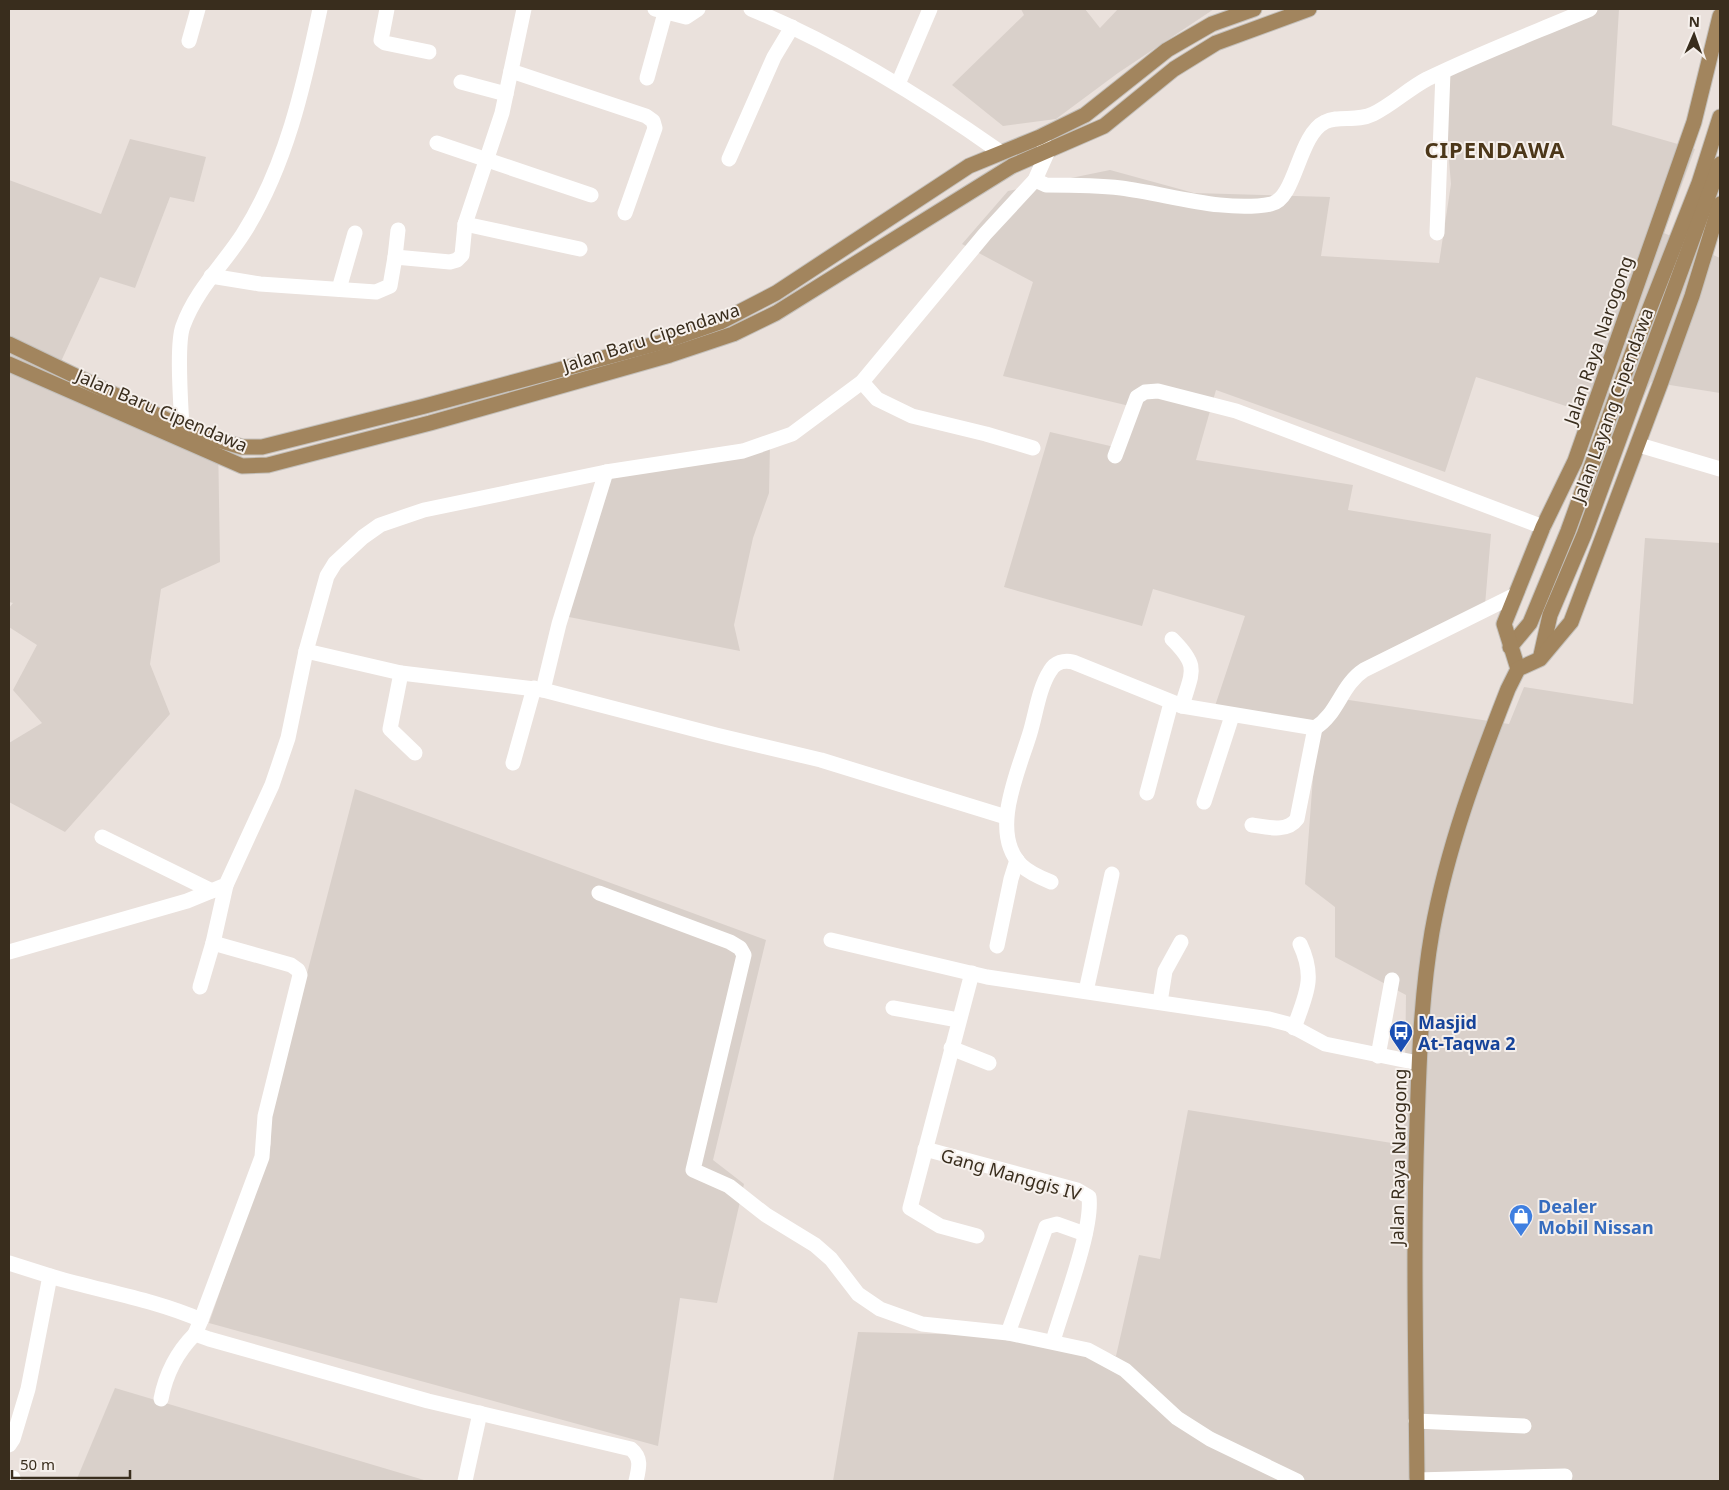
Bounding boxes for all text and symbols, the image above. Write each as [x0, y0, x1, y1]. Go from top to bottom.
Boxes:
north arrow [1669, 10, 1719, 60]
text: N [1688, 12, 1700, 31]
district label: CIPENDAWA [1424, 134, 1566, 164]
street label: Jalan Raya Narogong [1557, 253, 1638, 429]
street label: Jalan Baru Cipendawa [558, 297, 742, 378]
street label: Jalan Layang Cipendawa [1565, 305, 1658, 507]
street label: Jalan Baru Cipendawa [71, 362, 252, 457]
place label: Masjid At-Taqwa 2 [1418, 1010, 1516, 1055]
bus stop icon: Masjid At-Taqwa 2 [1388, 1019, 1414, 1053]
street label: Jalan Raya Narogong [1384, 1068, 1412, 1248]
street label: Gang Manggis IV [938, 1143, 1084, 1206]
place label: Dealer Mobil Nissan [1538, 1194, 1654, 1239]
shop icon: Dealer Mobil Nissan [1508, 1203, 1534, 1237]
scale bar [12, 1448, 130, 1480]
text: 50 m [20, 1454, 55, 1474]

